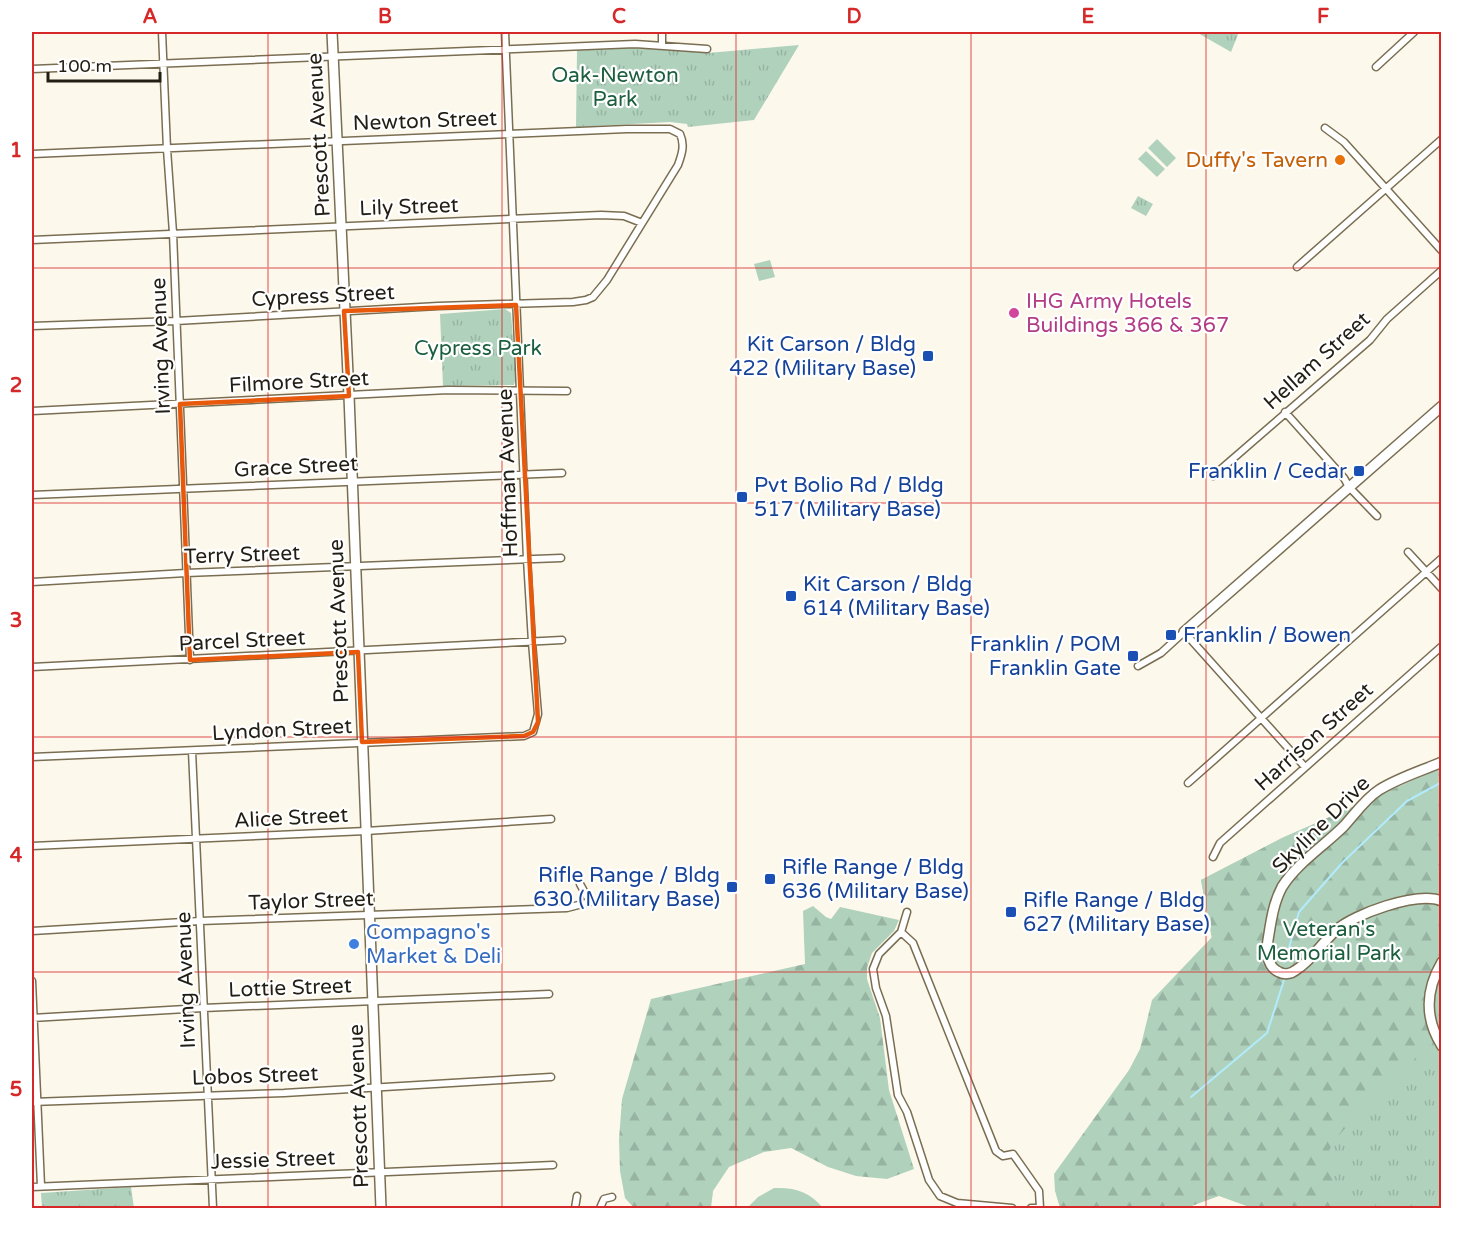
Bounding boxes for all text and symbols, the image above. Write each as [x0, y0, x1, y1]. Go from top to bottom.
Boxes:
text: A [143, 5, 158, 29]
text: B [378, 5, 392, 29]
text: C [612, 5, 626, 29]
text: D [846, 5, 862, 29]
text: E [1082, 5, 1095, 29]
text: F [1317, 5, 1329, 29]
scale bar [48, 45, 160, 83]
street label: Prescott Avenue [302, 52, 336, 218]
text: 100 m [57, 55, 112, 77]
park label: Oak-Newton Park [551, 63, 679, 112]
street label: Newton Street [352, 106, 498, 136]
text: 1 [10, 139, 22, 163]
place label: Duffy's Tavern [1185, 148, 1328, 173]
marker: Duffy's Tavern [1333, 153, 1347, 167]
street label: Lily Street [359, 193, 459, 221]
street label: Irving Avenue [146, 277, 176, 415]
street label: Cypress Street [251, 280, 395, 312]
place label: IHG Army Hotels Buildings 366 & 367 [1026, 289, 1229, 338]
marker: IHG Army Hotels Buildings 366 & 367 [1007, 306, 1021, 320]
street label: Hellam Street [1259, 307, 1375, 415]
place label: Kit Carson / Bldg 422 (Military Base) [729, 332, 916, 381]
park label: Cypress Park [414, 336, 542, 361]
marker: Kit Carson / Bldg 422 (Military Base) [921, 349, 935, 363]
street label: Filmore Street [228, 366, 370, 398]
text: 2 [10, 374, 22, 398]
street label: Hoffman Avenue [493, 388, 523, 558]
street label: Grace Street [233, 451, 359, 483]
place label: Franklin / Cedar [1188, 459, 1347, 484]
marker: Franklin / Cedar [1352, 464, 1366, 478]
place label: Pvt Bolio Rd / Bldg 517 (Military Base) [754, 473, 944, 522]
marker: Pvt Bolio Rd / Bldg 517 (Military Base) [735, 490, 749, 504]
street label: Prescott Avenue [324, 538, 354, 703]
street label: Terry Street [184, 540, 300, 570]
place label: Kit Carson / Bldg 614 (Military Base) [803, 572, 990, 621]
marker: Kit Carson / Bldg 614 (Military Base) [784, 589, 798, 603]
text: 3 [10, 609, 22, 633]
place label: Franklin / Bowen [1183, 623, 1351, 648]
street label: Parcel Street [178, 625, 306, 657]
marker: Franklin / Bowen [1164, 628, 1178, 642]
place label: Franklin / POM Franklin Gate [970, 632, 1121, 681]
marker: Franklin / POM Franklin Gate [1126, 649, 1140, 663]
street label: Harrison Street [1250, 677, 1378, 797]
street label: Lyndon Street [211, 714, 353, 746]
street label: Skyline Drive [1267, 771, 1375, 879]
street label: Alice Street [233, 803, 349, 833]
text: 4 [10, 844, 23, 868]
place label: Rifle Range / Bldg 636 (Military Base) [782, 855, 969, 904]
place label: Rifle Range / Bldg 630 (Military Base) [533, 863, 720, 912]
marker: Rifle Range / Bldg 636 (Military Base) [763, 872, 777, 886]
marker: Rifle Range / Bldg 630 (Military Base) [725, 880, 739, 894]
street label: Taylor Street [248, 886, 374, 916]
place label: Rifle Range / Bldg 627 (Military Base) [1023, 888, 1210, 937]
marker: Rifle Range / Bldg 627 (Military Base) [1004, 905, 1018, 919]
street label: Irving Avenue [171, 911, 201, 1049]
park label: Veteran's Memorial Park [1257, 917, 1401, 966]
place label: Compagno's Market & Deli [366, 920, 501, 969]
marker: Compagno's Market & Deli [347, 937, 361, 951]
street label: Lottie Street [228, 973, 352, 1003]
street label: Prescott Avenue [344, 1023, 374, 1188]
street label: Lobos Street [191, 1061, 319, 1091]
text: 5 [10, 1078, 22, 1102]
street label: Jessie Street [210, 1145, 336, 1175]

